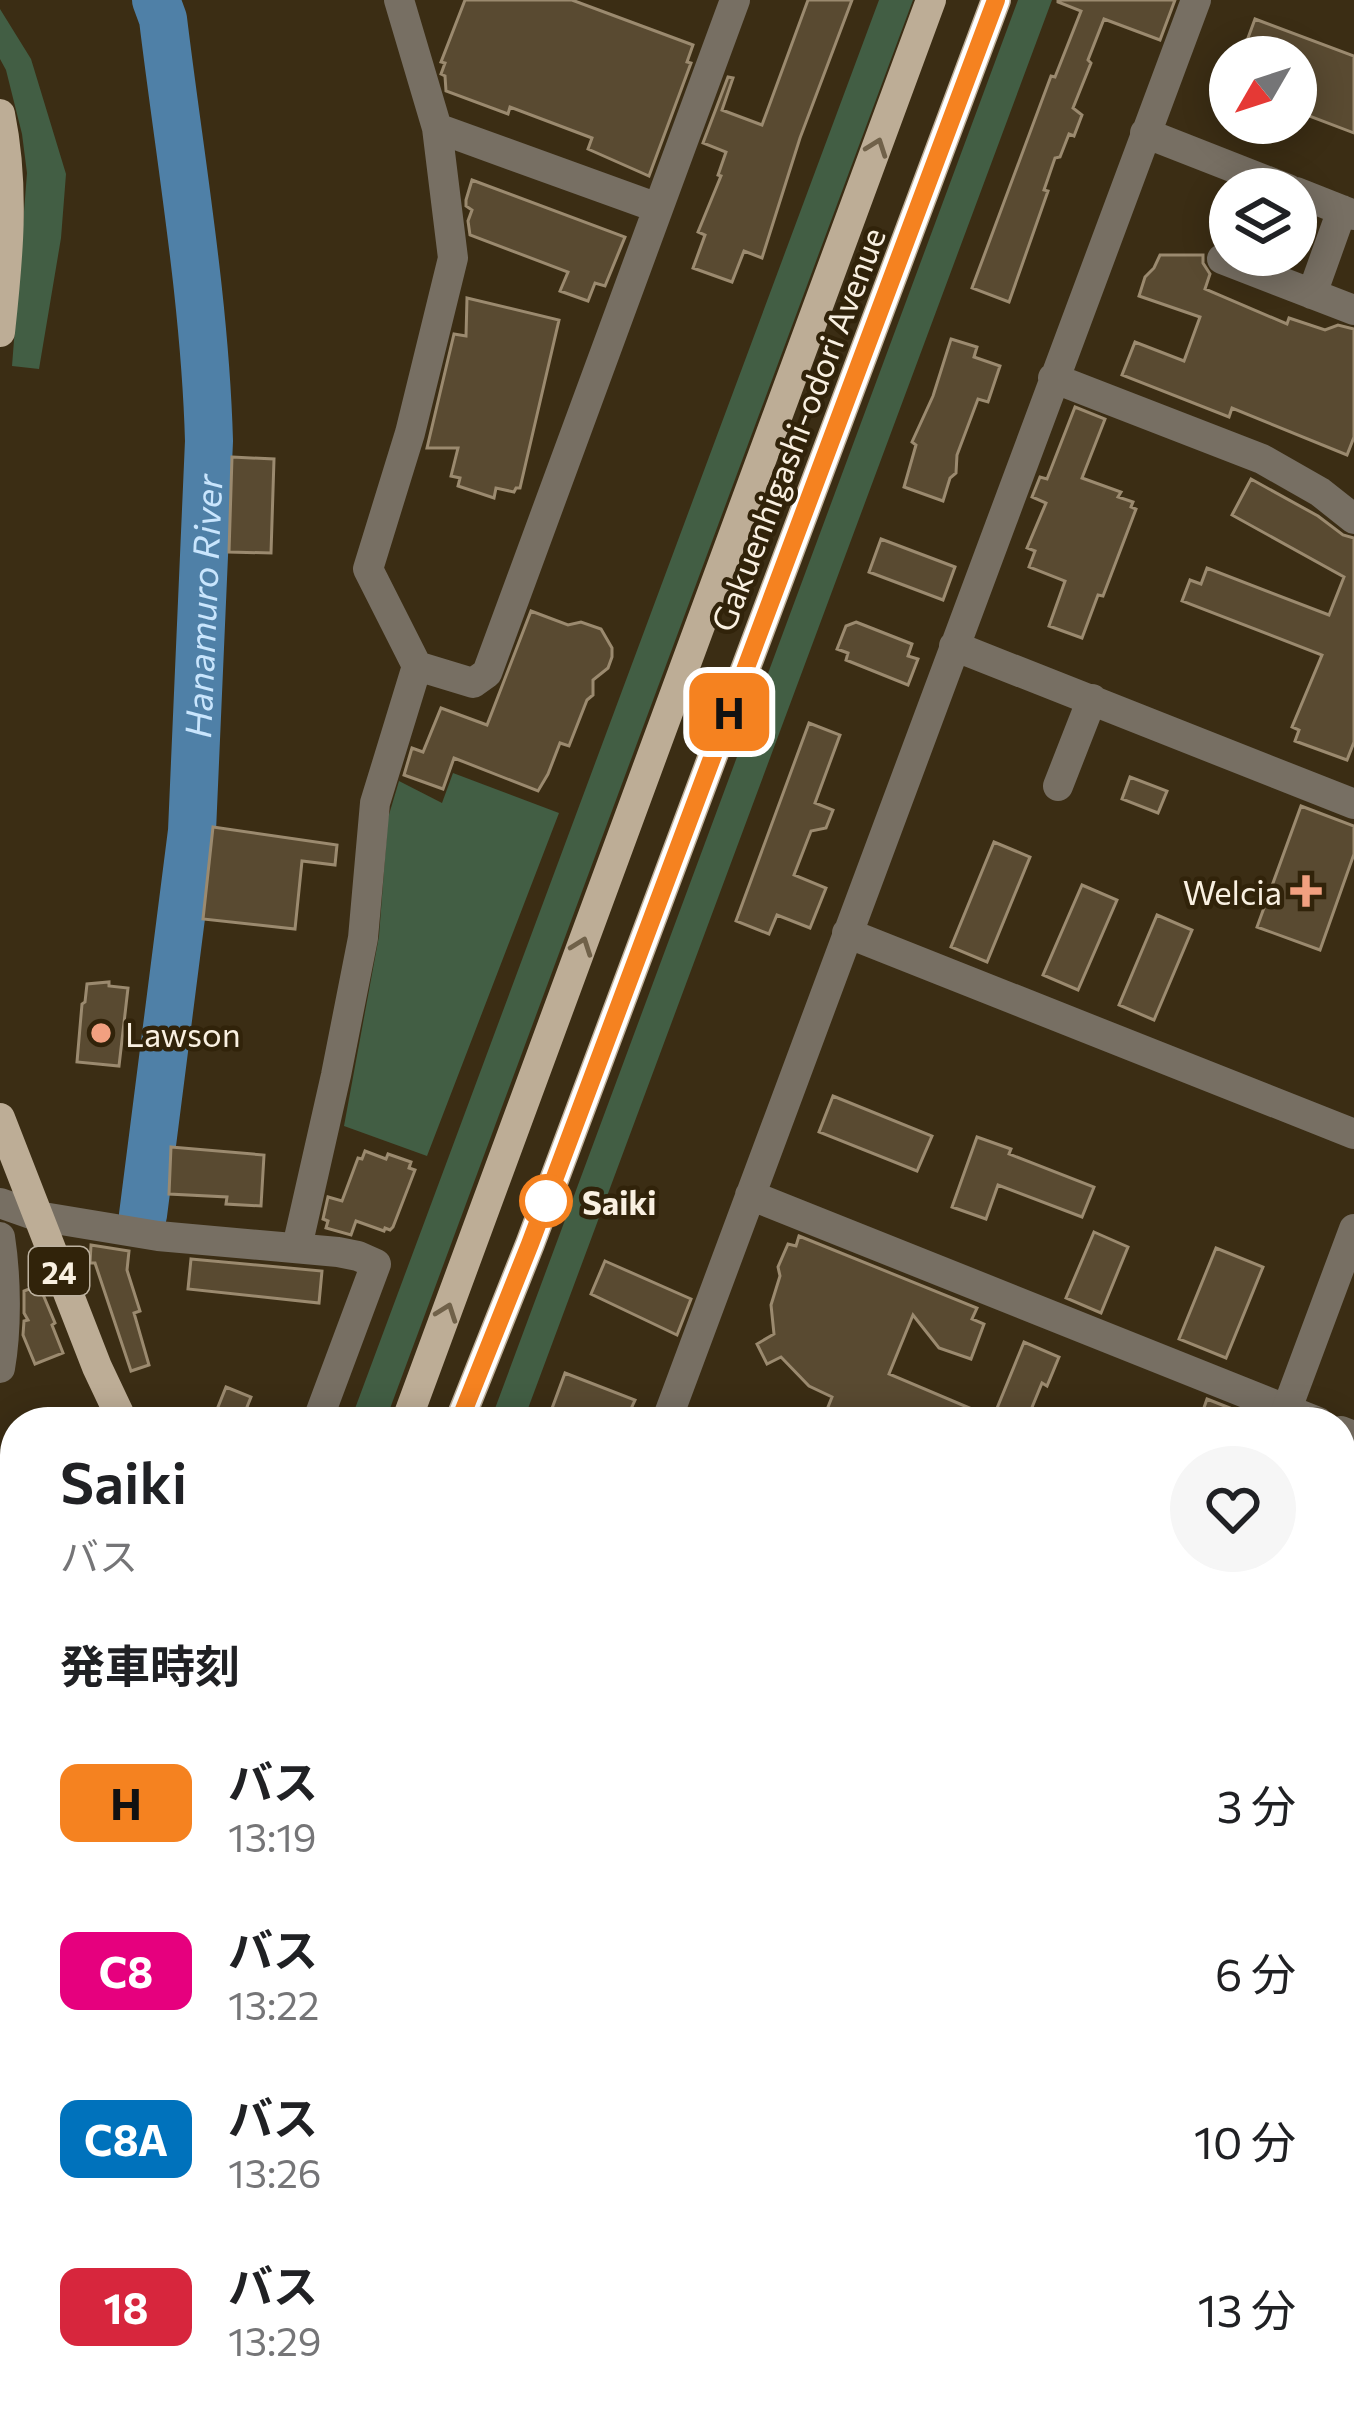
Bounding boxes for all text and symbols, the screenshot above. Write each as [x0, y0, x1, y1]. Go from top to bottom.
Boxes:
north arrow [1209, 36, 1317, 144]
map controls [1209, 36, 1317, 276]
one-way arrow [863, 138, 888, 159]
button: layers [1209, 168, 1317, 276]
street label: Gakuenhigashi-odori Avenue [701, 221, 893, 637]
water label: Hanamuro River [174, 472, 230, 739]
line badge: H [690, 673, 768, 751]
text: H [713, 686, 745, 738]
place label: Welcia [1183, 871, 1282, 912]
marker: Welcia [1293, 878, 1319, 904]
one-way arrow [568, 937, 592, 958]
place label: Lawson [125, 1013, 241, 1054]
marker: Lawson [88, 1020, 114, 1046]
marker: Saiki [521, 1176, 571, 1226]
place label: Saiki [582, 1181, 657, 1222]
road number: 24 [29, 1247, 89, 1295]
one-way arrow [432, 1303, 457, 1324]
text: Saiki [60, 1446, 187, 1516]
button: heart [1170, 1446, 1296, 1572]
text: バス [60, 1531, 138, 1579]
text: 発車時刻 [60, 1637, 240, 1692]
text: バス [228, 1753, 318, 1808]
text: H [110, 1777, 142, 1829]
text: 3 分 [1217, 1777, 1296, 1832]
text: 13:19 [228, 1812, 316, 1860]
text: バス [228, 1921, 318, 1976]
text: C8 [99, 1945, 153, 1997]
text: 6 分 [1215, 1945, 1296, 2000]
text: 13:22 [228, 1980, 319, 2028]
text: バス [228, 2089, 318, 2144]
text: C8A [84, 2113, 168, 2165]
text: 10 分 [1194, 2113, 1296, 2168]
text: 13:26 [228, 2148, 321, 2196]
text: バス [228, 2257, 318, 2312]
text: 18 [104, 2281, 148, 2333]
text: 13 分 [1197, 2281, 1296, 2336]
text: 13:29 [228, 2316, 321, 2364]

